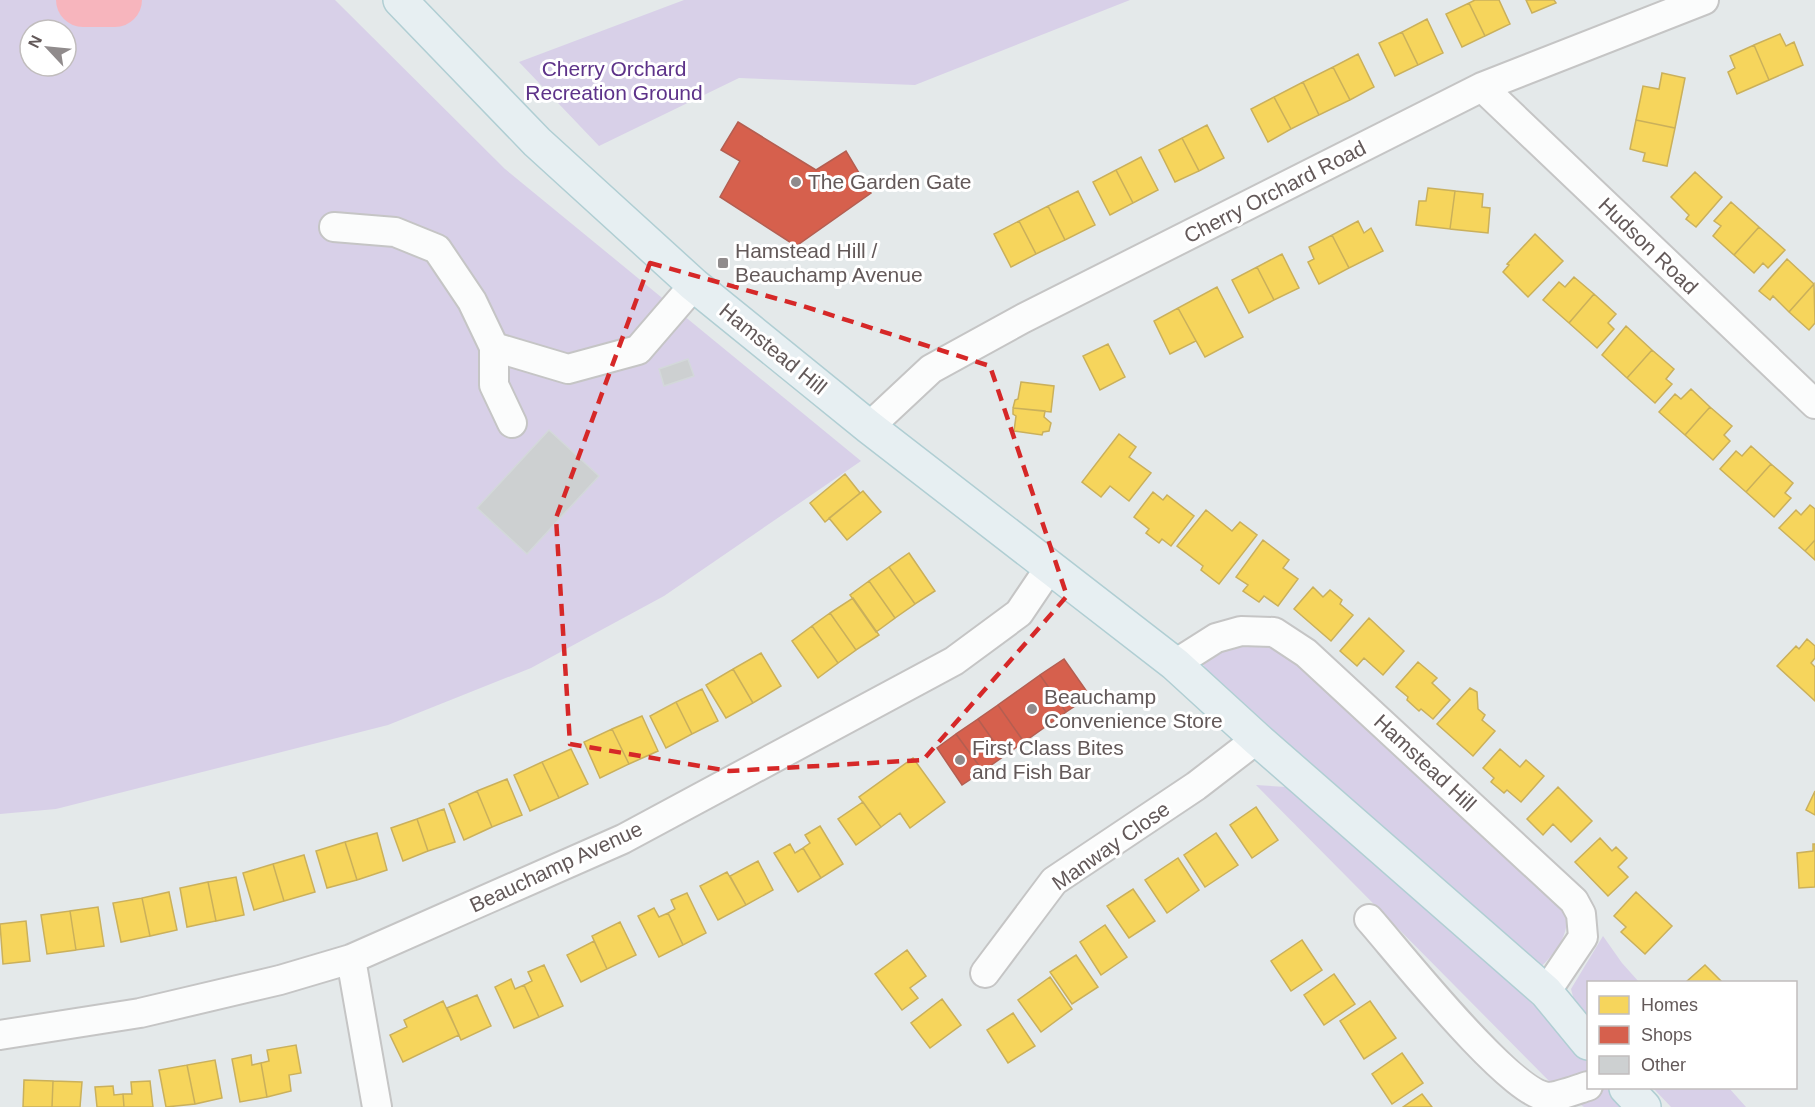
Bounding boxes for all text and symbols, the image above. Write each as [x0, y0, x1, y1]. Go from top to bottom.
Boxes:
north arrow [18, 18, 78, 78]
text: N [25, 33, 45, 51]
park label: Cherry Orchard Recreation Ground [525, 57, 703, 104]
street label: Cherry Orchard Road [1180, 136, 1369, 247]
place label: The Garden Gate [808, 170, 971, 193]
marker: The Garden Gate [789, 175, 803, 189]
street label: Hudson Road [1594, 193, 1703, 299]
place label: Hamstead Hill / Beauchamp Avenue [735, 239, 923, 286]
marker: Hamstead Hill / Beauchamp Avenue [716, 256, 730, 270]
street label: Hamstead Hill [715, 299, 831, 399]
place label: Beauchamp Convenience Store [1044, 685, 1223, 732]
marker: Beauchamp Convenience Store [1025, 702, 1039, 716]
street label: Hamstead Hill [1370, 710, 1481, 816]
place label: First Class Bites and Fish Bar [972, 736, 1124, 783]
marker: First Class Bites and Fish Bar [953, 753, 967, 767]
street label: Manway Close [1048, 797, 1174, 895]
street label: Beauchamp Avenue [466, 816, 646, 917]
legend [1587, 981, 1797, 1089]
text: Homes [1641, 995, 1698, 1015]
text: Shops [1641, 1025, 1692, 1045]
text: Other [1641, 1055, 1686, 1075]

